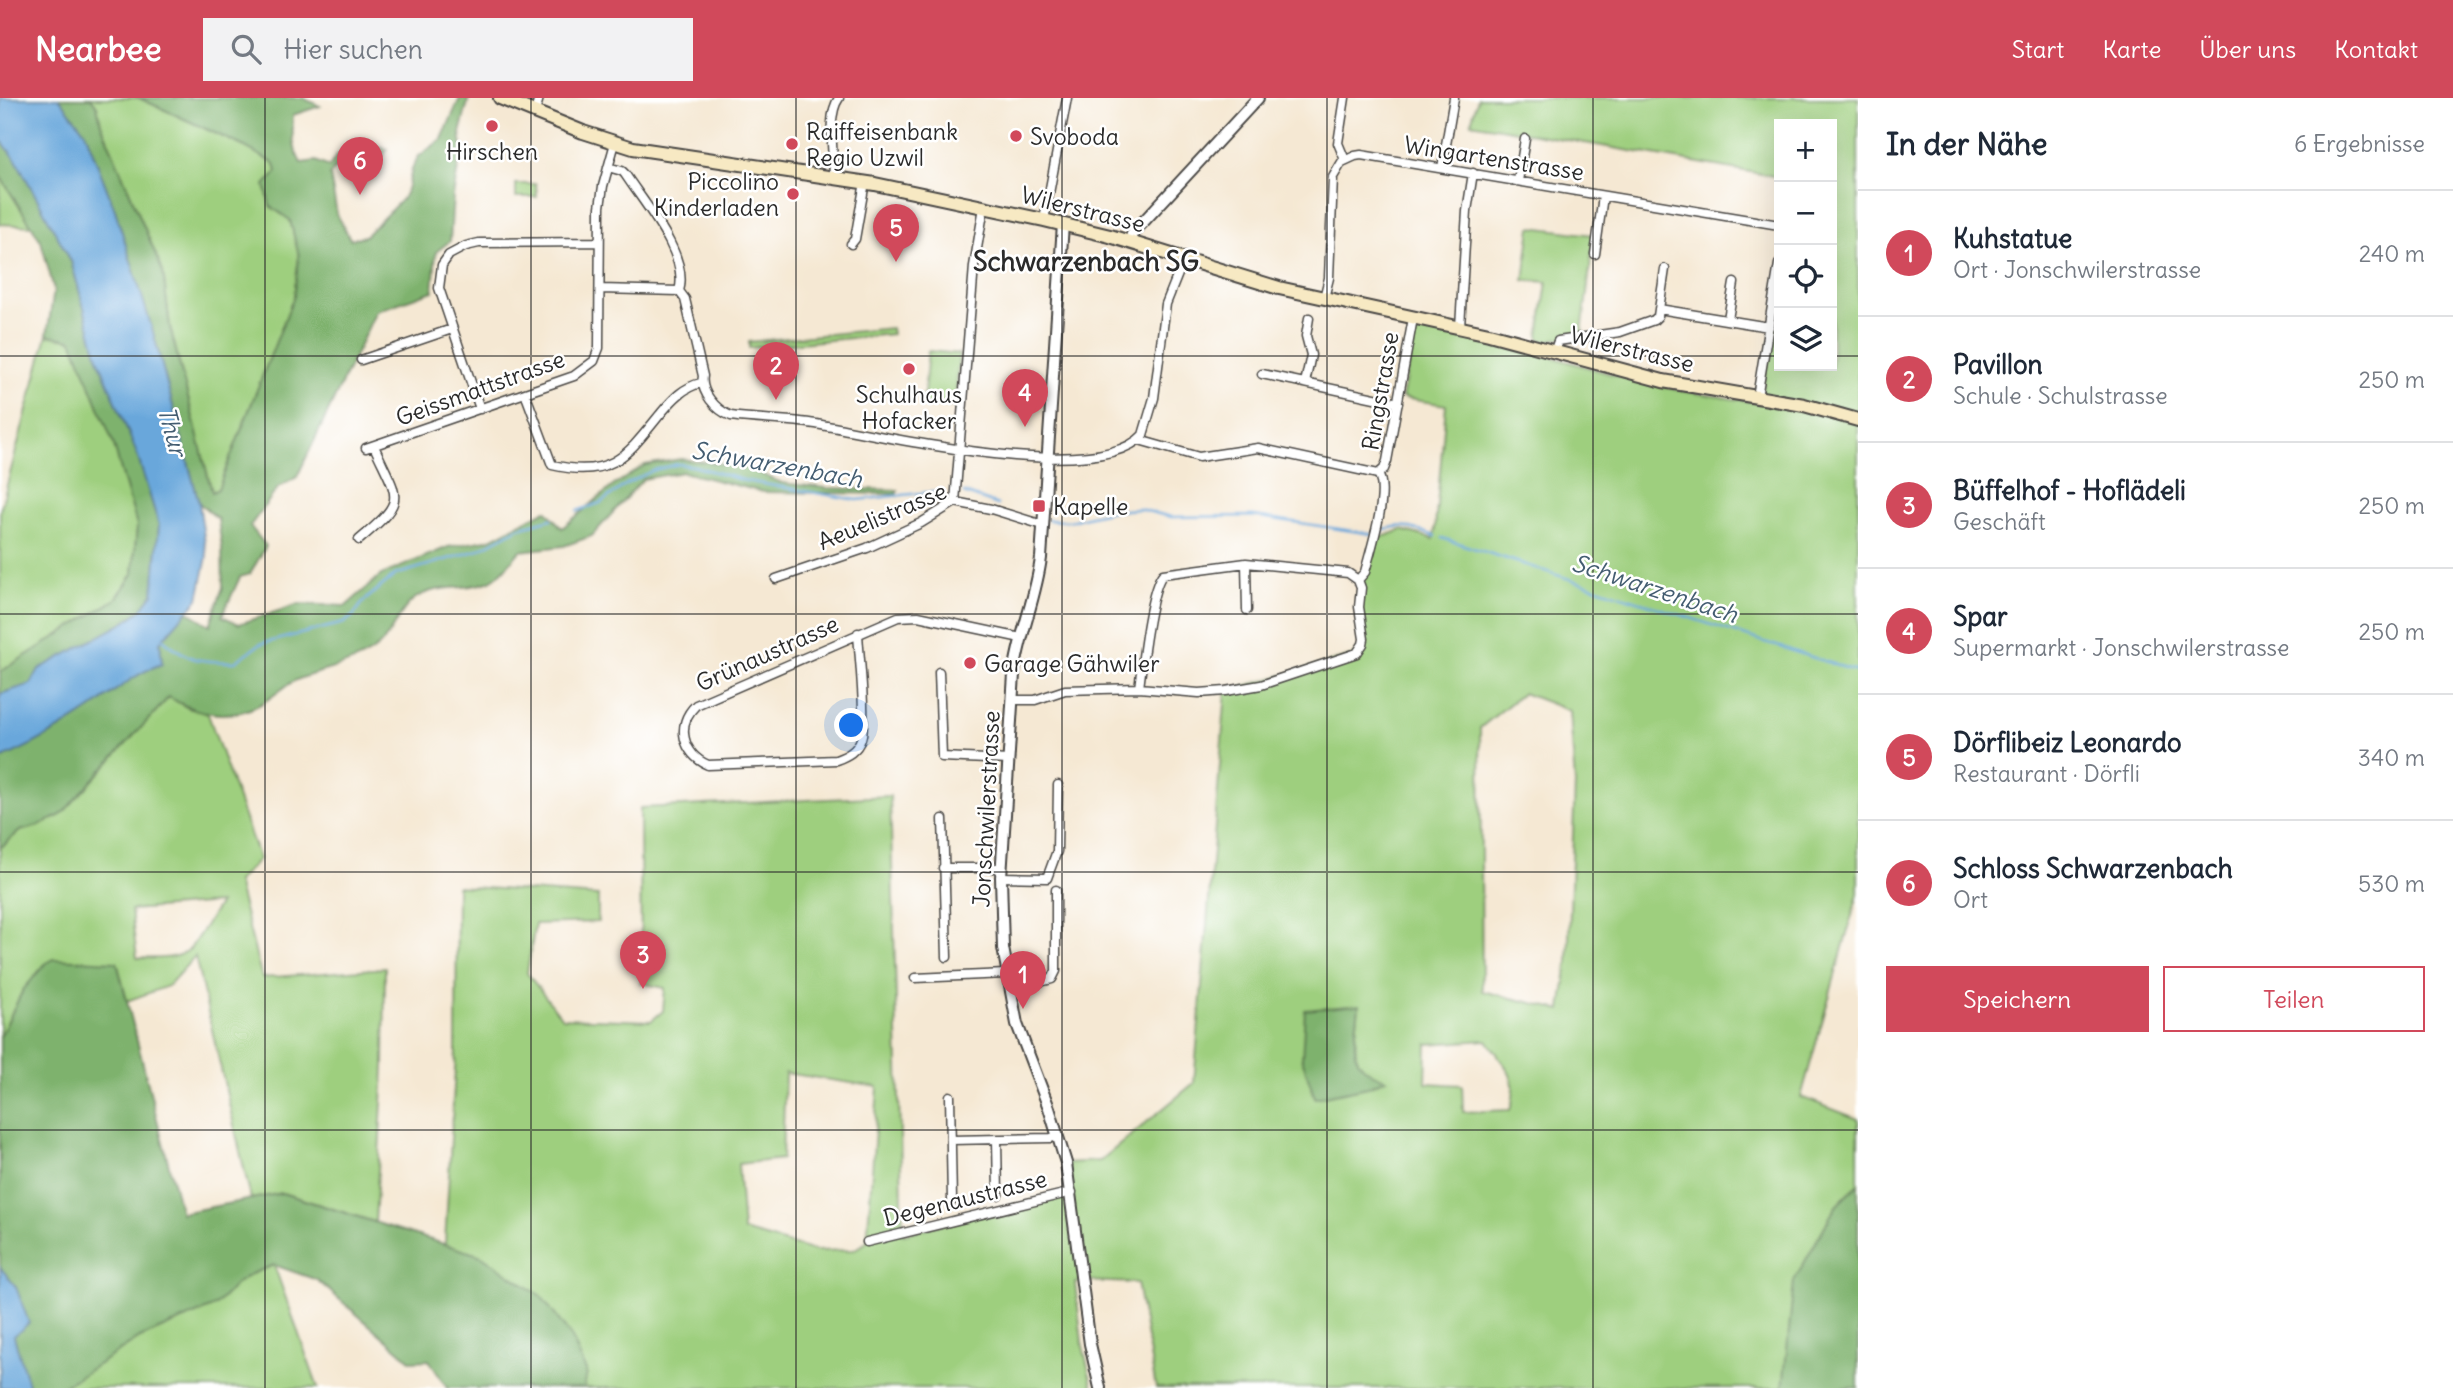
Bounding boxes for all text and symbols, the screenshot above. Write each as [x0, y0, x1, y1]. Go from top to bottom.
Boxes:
search box [203, 18, 693, 81]
text: Nearbee [35, 28, 161, 70]
icon: search [227, 30, 265, 68]
text: Hier suchen [283, 33, 423, 66]
text: Start [2012, 34, 2064, 64]
text: Karte [2102, 34, 2161, 64]
text: Über uns [2199, 34, 2296, 64]
text: Kontakt [2334, 34, 2418, 64]
place label: Raiffeisenbank Regio Uzwil [806, 117, 958, 172]
marker: Hirschen [484, 118, 500, 134]
map controls [1774, 119, 1837, 371]
button: + [1774, 119, 1837, 182]
place label: Svoboda [1030, 122, 1119, 151]
text: In der Nähe [1886, 125, 2048, 163]
marker: Svoboda [1008, 128, 1024, 144]
street label: Wingartenstrasse [1402, 129, 1586, 187]
text: 6 Ergebnisse [2294, 129, 2425, 158]
marker: Raiffeisenbank Regio Uzwil [784, 136, 800, 152]
pin: 6 [337, 137, 383, 195]
place label: Hirschen [446, 137, 538, 166]
place label: Piccolino Kinderladen [654, 167, 779, 222]
street label: Wilerstrasse [1018, 180, 1148, 238]
button: − [1774, 182, 1837, 245]
marker: Piccolino Kinderladen [785, 186, 801, 202]
pin: 5 [873, 204, 919, 262]
text: Kuhstatue [1953, 222, 2072, 255]
text: 1 [1904, 239, 1914, 268]
text: 240 m [2359, 239, 2425, 268]
district label: Schwarzenbach SG [973, 245, 1199, 278]
button: locate [1774, 245, 1837, 308]
text: Ort · Jonschwilerstrasse [1953, 255, 2201, 284]
button: layers [1774, 308, 1837, 371]
street label: Wilerstrasse [1567, 320, 1697, 378]
street label: Ringstrasse [1355, 330, 1405, 452]
pin: 2 [753, 342, 799, 400]
street label: Geissmattstrasse [392, 344, 568, 432]
text: Pavillon [1953, 348, 2043, 381]
marker: Schulhaus Hofacker [901, 361, 917, 377]
text: 2 [1903, 365, 1915, 394]
text: 250 m [2358, 365, 2425, 394]
pin: 4 [1002, 369, 1048, 427]
place label: Schulhaus Hofacker [856, 380, 962, 435]
text: Schule · Schulstrasse [1953, 381, 2168, 410]
water label: Thur [152, 403, 195, 462]
water label: Schwarzenbach [690, 434, 866, 494]
text: Büffelhof - Hoflädeli [1953, 474, 2186, 507]
street label: Aeuelistrasse [813, 476, 951, 556]
text: 3 [1902, 491, 1916, 520]
text: 250 m [2358, 491, 2425, 520]
place label: Kapelle [1053, 492, 1128, 521]
marker: Kapelle [1031, 498, 1047, 514]
text: Geschäft [1953, 507, 2046, 536]
water label: Schwarzenbach [1568, 547, 1743, 629]
text: Spar [1953, 600, 2008, 633]
street label: Grünaustrasse [691, 609, 843, 697]
text: 4 [1902, 617, 1916, 646]
text: 250 m [2358, 617, 2425, 646]
text: Supermarkt · Jonschwilerstrasse [1953, 633, 2289, 662]
place label: Garage Gähwiler [984, 649, 1160, 678]
marker: Garage Gähwiler [962, 655, 978, 671]
your location [834, 708, 868, 742]
street label: Jonschwilerstrasse [966, 710, 1006, 908]
text: Dörflibeiz Leonardo [1953, 726, 2182, 759]
text: 5 [1902, 743, 1916, 772]
text: 340 m [2358, 743, 2425, 772]
text: Restaurant · Dörfli [1953, 759, 2140, 788]
text: Schloss Schwarzenbach [1953, 852, 2233, 885]
text: 6 [1902, 869, 1916, 898]
text: 530 m [2358, 869, 2425, 898]
text: Ort [1953, 885, 1988, 914]
pin: 3 [620, 931, 666, 989]
pin: 1 [1000, 951, 1046, 1009]
button: Speichern [1886, 966, 2149, 1032]
button: Teilen [2163, 966, 2425, 1032]
street label: Degenaustrasse [880, 1164, 1050, 1232]

